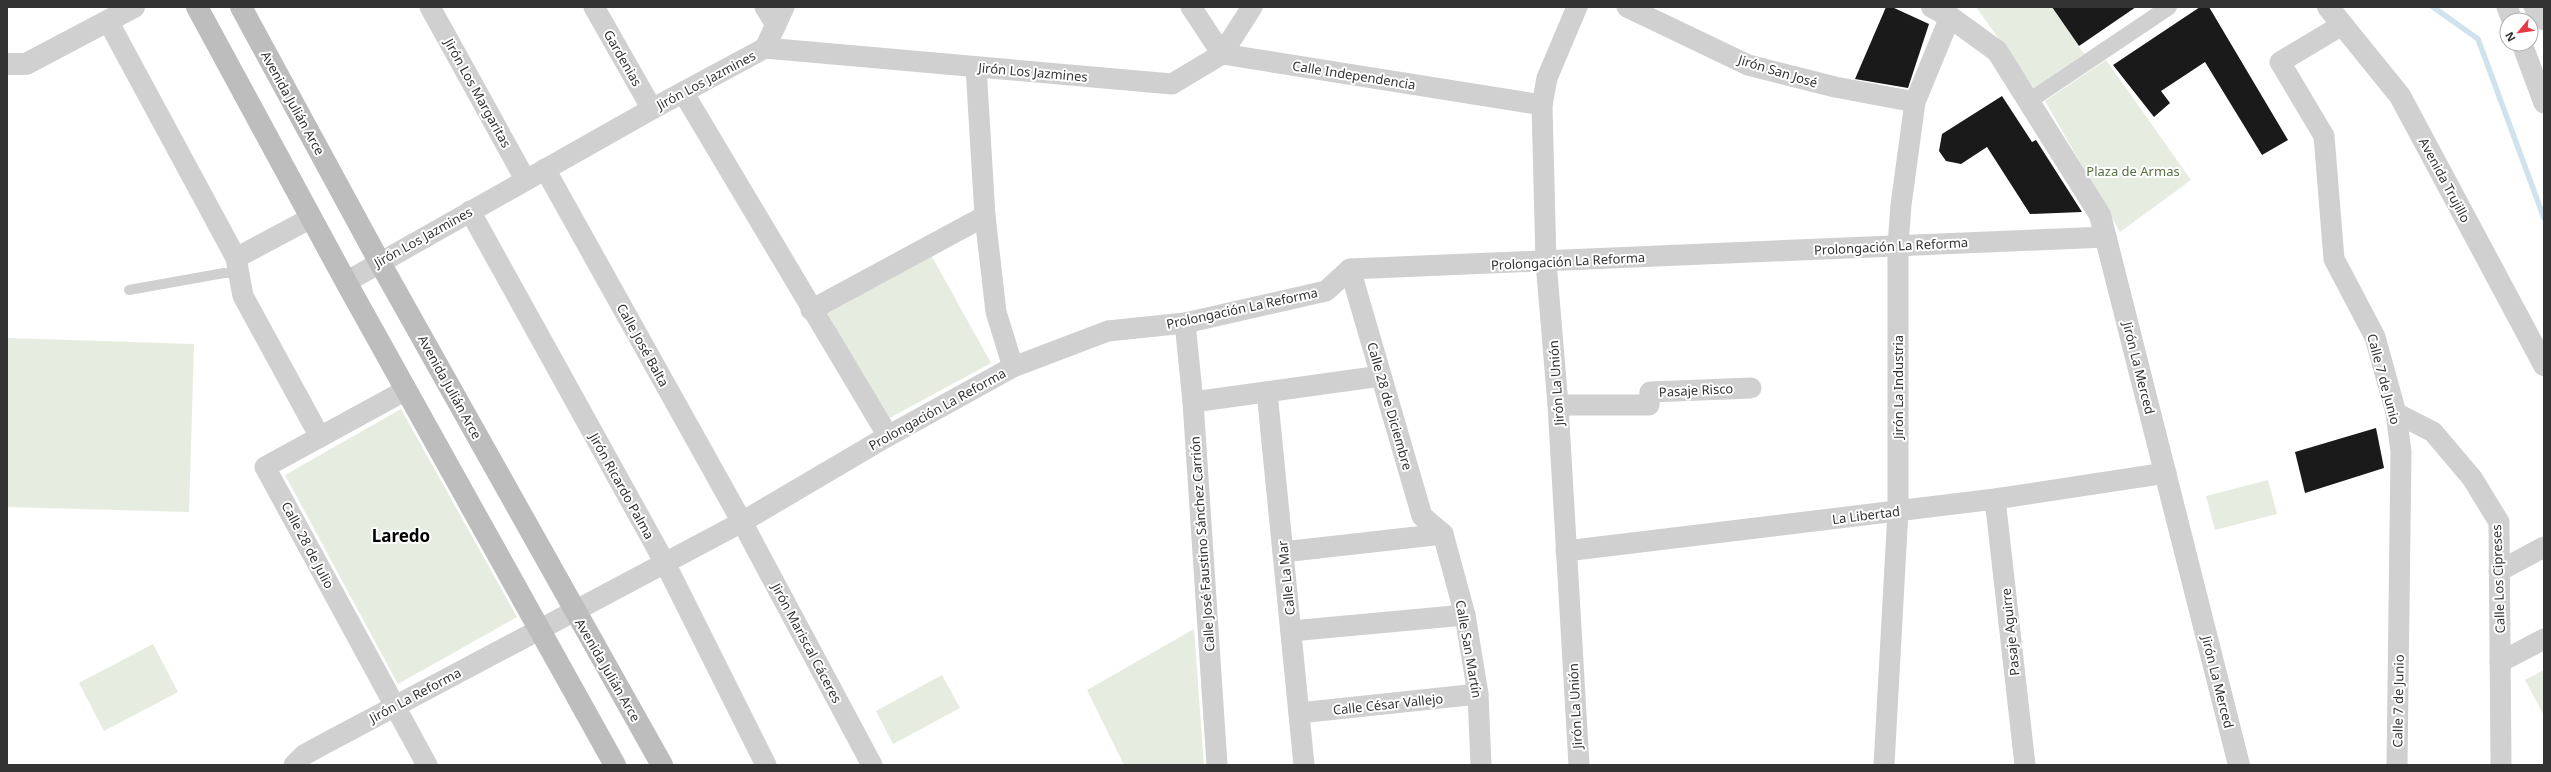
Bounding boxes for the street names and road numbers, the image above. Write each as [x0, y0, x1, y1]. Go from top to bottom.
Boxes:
street label: Gardenias [600, 27, 646, 89]
street label: Jirón Los Margaritas [440, 33, 515, 151]
street label: Jirón Los Jazmines [652, 46, 759, 115]
street label: Avenida Julián Arce [257, 48, 329, 158]
street label: Jirón San José [1734, 50, 1820, 92]
street label: Calle Independencia [1291, 56, 1417, 94]
street label: Jirón Los Jazmines [976, 58, 1088, 86]
street label: Avenida Trujillo [2415, 134, 2475, 226]
street label: Jirón Los Jazmines [369, 203, 475, 272]
street label: Prolongación La Reforma [1813, 233, 1969, 259]
street label: Prolongación La Reforma [1490, 248, 1646, 274]
street label: Prolongación La Reforma [1165, 283, 1319, 333]
street label: Calle José Balta [613, 300, 673, 390]
street label: Jirón La Merced [2118, 318, 2159, 416]
street label: Avenida Julián Arce [414, 332, 486, 442]
street label: Calle 7 de Junio [2363, 332, 2405, 427]
street label: Jirón La Industria [1889, 335, 1907, 441]
street label: Calle 28 de Diciembre [1363, 340, 1417, 472]
street label: Jirón La Unión [1544, 340, 1568, 428]
street label: Prolongación La Reforma [865, 364, 1009, 454]
street label: Pasaje Risco [1658, 379, 1734, 401]
street label: Jirón Ricardo Palma [584, 428, 659, 542]
street label: Calle José Faustino Sánchez Carrión [1185, 436, 1219, 652]
street label: Calle 28 de Julio [278, 498, 339, 592]
street label: La Libertad [1831, 502, 1901, 528]
street label: Calle Los Cipreses [2487, 524, 2509, 634]
street label: Calle La Mar [1273, 539, 1299, 616]
street label: Jirón Mariscal Cáceres [767, 578, 846, 706]
street label: Pasaje Aguirre [1996, 587, 2024, 677]
street label: Calle San Martín [1452, 599, 1486, 699]
street label: Avenida Julián Arce [571, 615, 645, 725]
street label: Jirón La Merced [2197, 632, 2238, 730]
street label: Calle 7 de Junio [2388, 654, 2408, 748]
street label: Jirón La Reforma [364, 663, 464, 728]
street label: Jirón La Unión [1564, 663, 1586, 751]
street label: Calle César Vallejo [1332, 689, 1444, 719]

